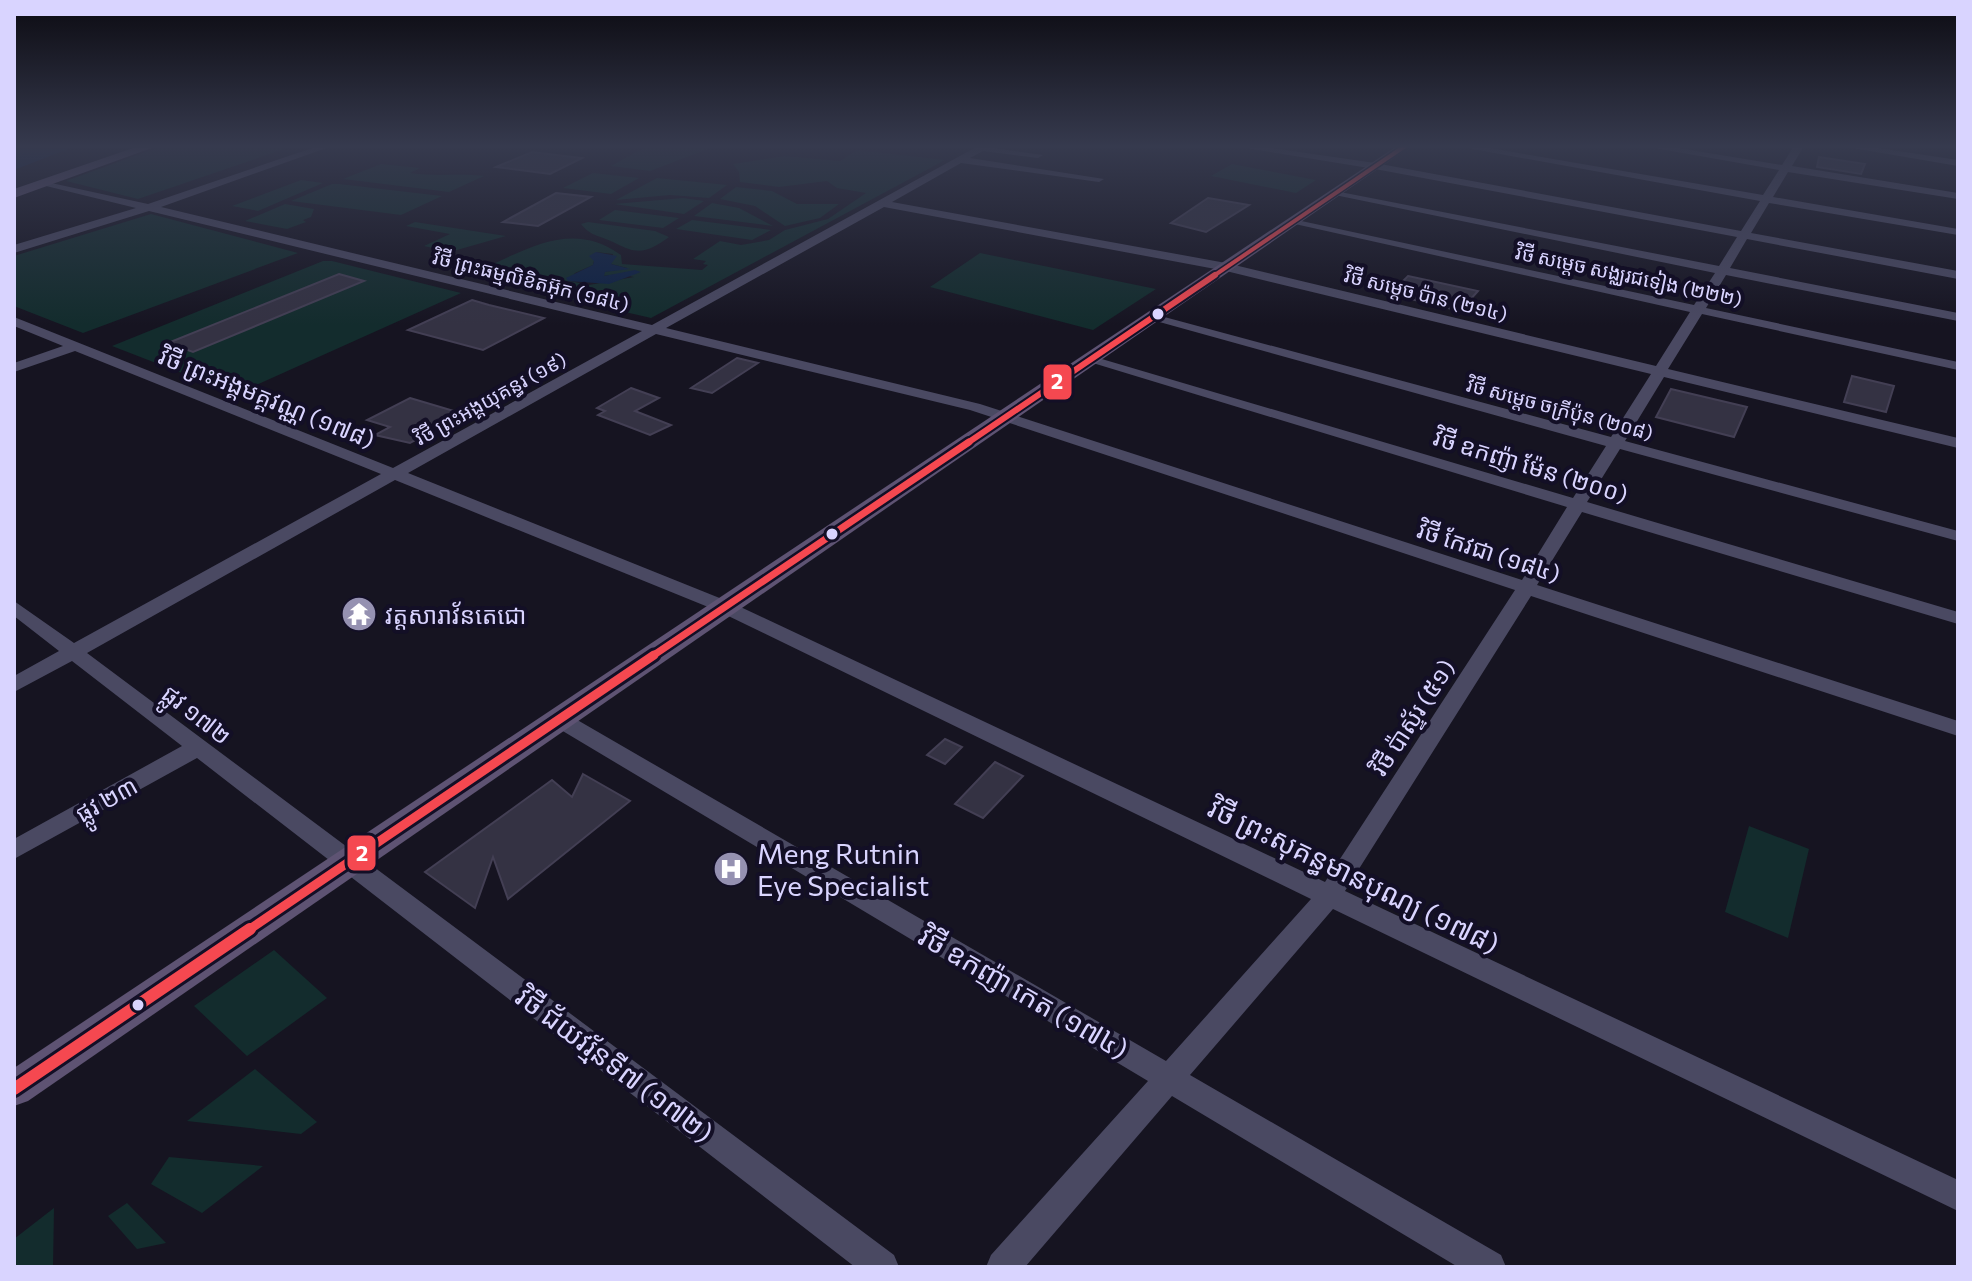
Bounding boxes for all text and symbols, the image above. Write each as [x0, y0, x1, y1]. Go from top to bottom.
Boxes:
street label: វិថី សម្តេច សង្ឈរជទៀង (២២២) [1513, 239, 1745, 312]
street label: វិថី ព្រះធម្មលិខិតអ៊ុក (១៨៤) [430, 244, 632, 318]
street label: វិថី សម្តេច ប៉ាន (២១៤) [1342, 262, 1510, 327]
unlabelled marker [1150, 306, 1166, 322]
street label: វិថី ព្រះអង្គមគ្គវណ្ណ (១៧៨) [154, 340, 379, 455]
street label: វិថី ព្រះអង្គយុគន្ធរ (១៩) [410, 346, 571, 452]
line badge: 2 [1042, 363, 1073, 401]
text: 2 [1051, 367, 1063, 394]
street label: វិថី សម្តេច ចក្រីប៉ុន (២០៨) [1463, 372, 1656, 447]
street label: វិថី ឧកញ៉ា ម៉ែន (២០០) [1430, 421, 1632, 509]
street label: វិថី កែវជា (១៨៤) [1413, 514, 1564, 588]
unlabelled marker [824, 526, 840, 542]
temple icon: វត្តសារាវ័នតេជោ [340, 595, 378, 633]
place label: វត្តសារាវ័នតេជោ [385, 600, 526, 630]
street label: វិថី ប៉ាស្ទ័រ (៥១) [1363, 654, 1462, 782]
street label: ផ្លូវ ១៧២ [151, 678, 237, 757]
street label: ផ្លូវ ២៣ [70, 770, 146, 836]
street label: វិថី ព្រះសុគន្ធមានបុណ្យ (១៧៨) [1202, 790, 1505, 963]
line badge: 2 [346, 834, 377, 872]
place label: Meng Rutnin Eye Specialist [757, 836, 929, 902]
text: 2 [356, 839, 368, 866]
hospital icon: Meng Rutnin Eye Specialist [712, 850, 750, 888]
street label: វិថី ឧកញ៉ា កេត (១៧៤) [913, 918, 1135, 1067]
street label: វិថី ជ័យវរ្ម័នទី៧ (១៧២) [509, 979, 720, 1151]
unlabelled marker [130, 997, 146, 1013]

